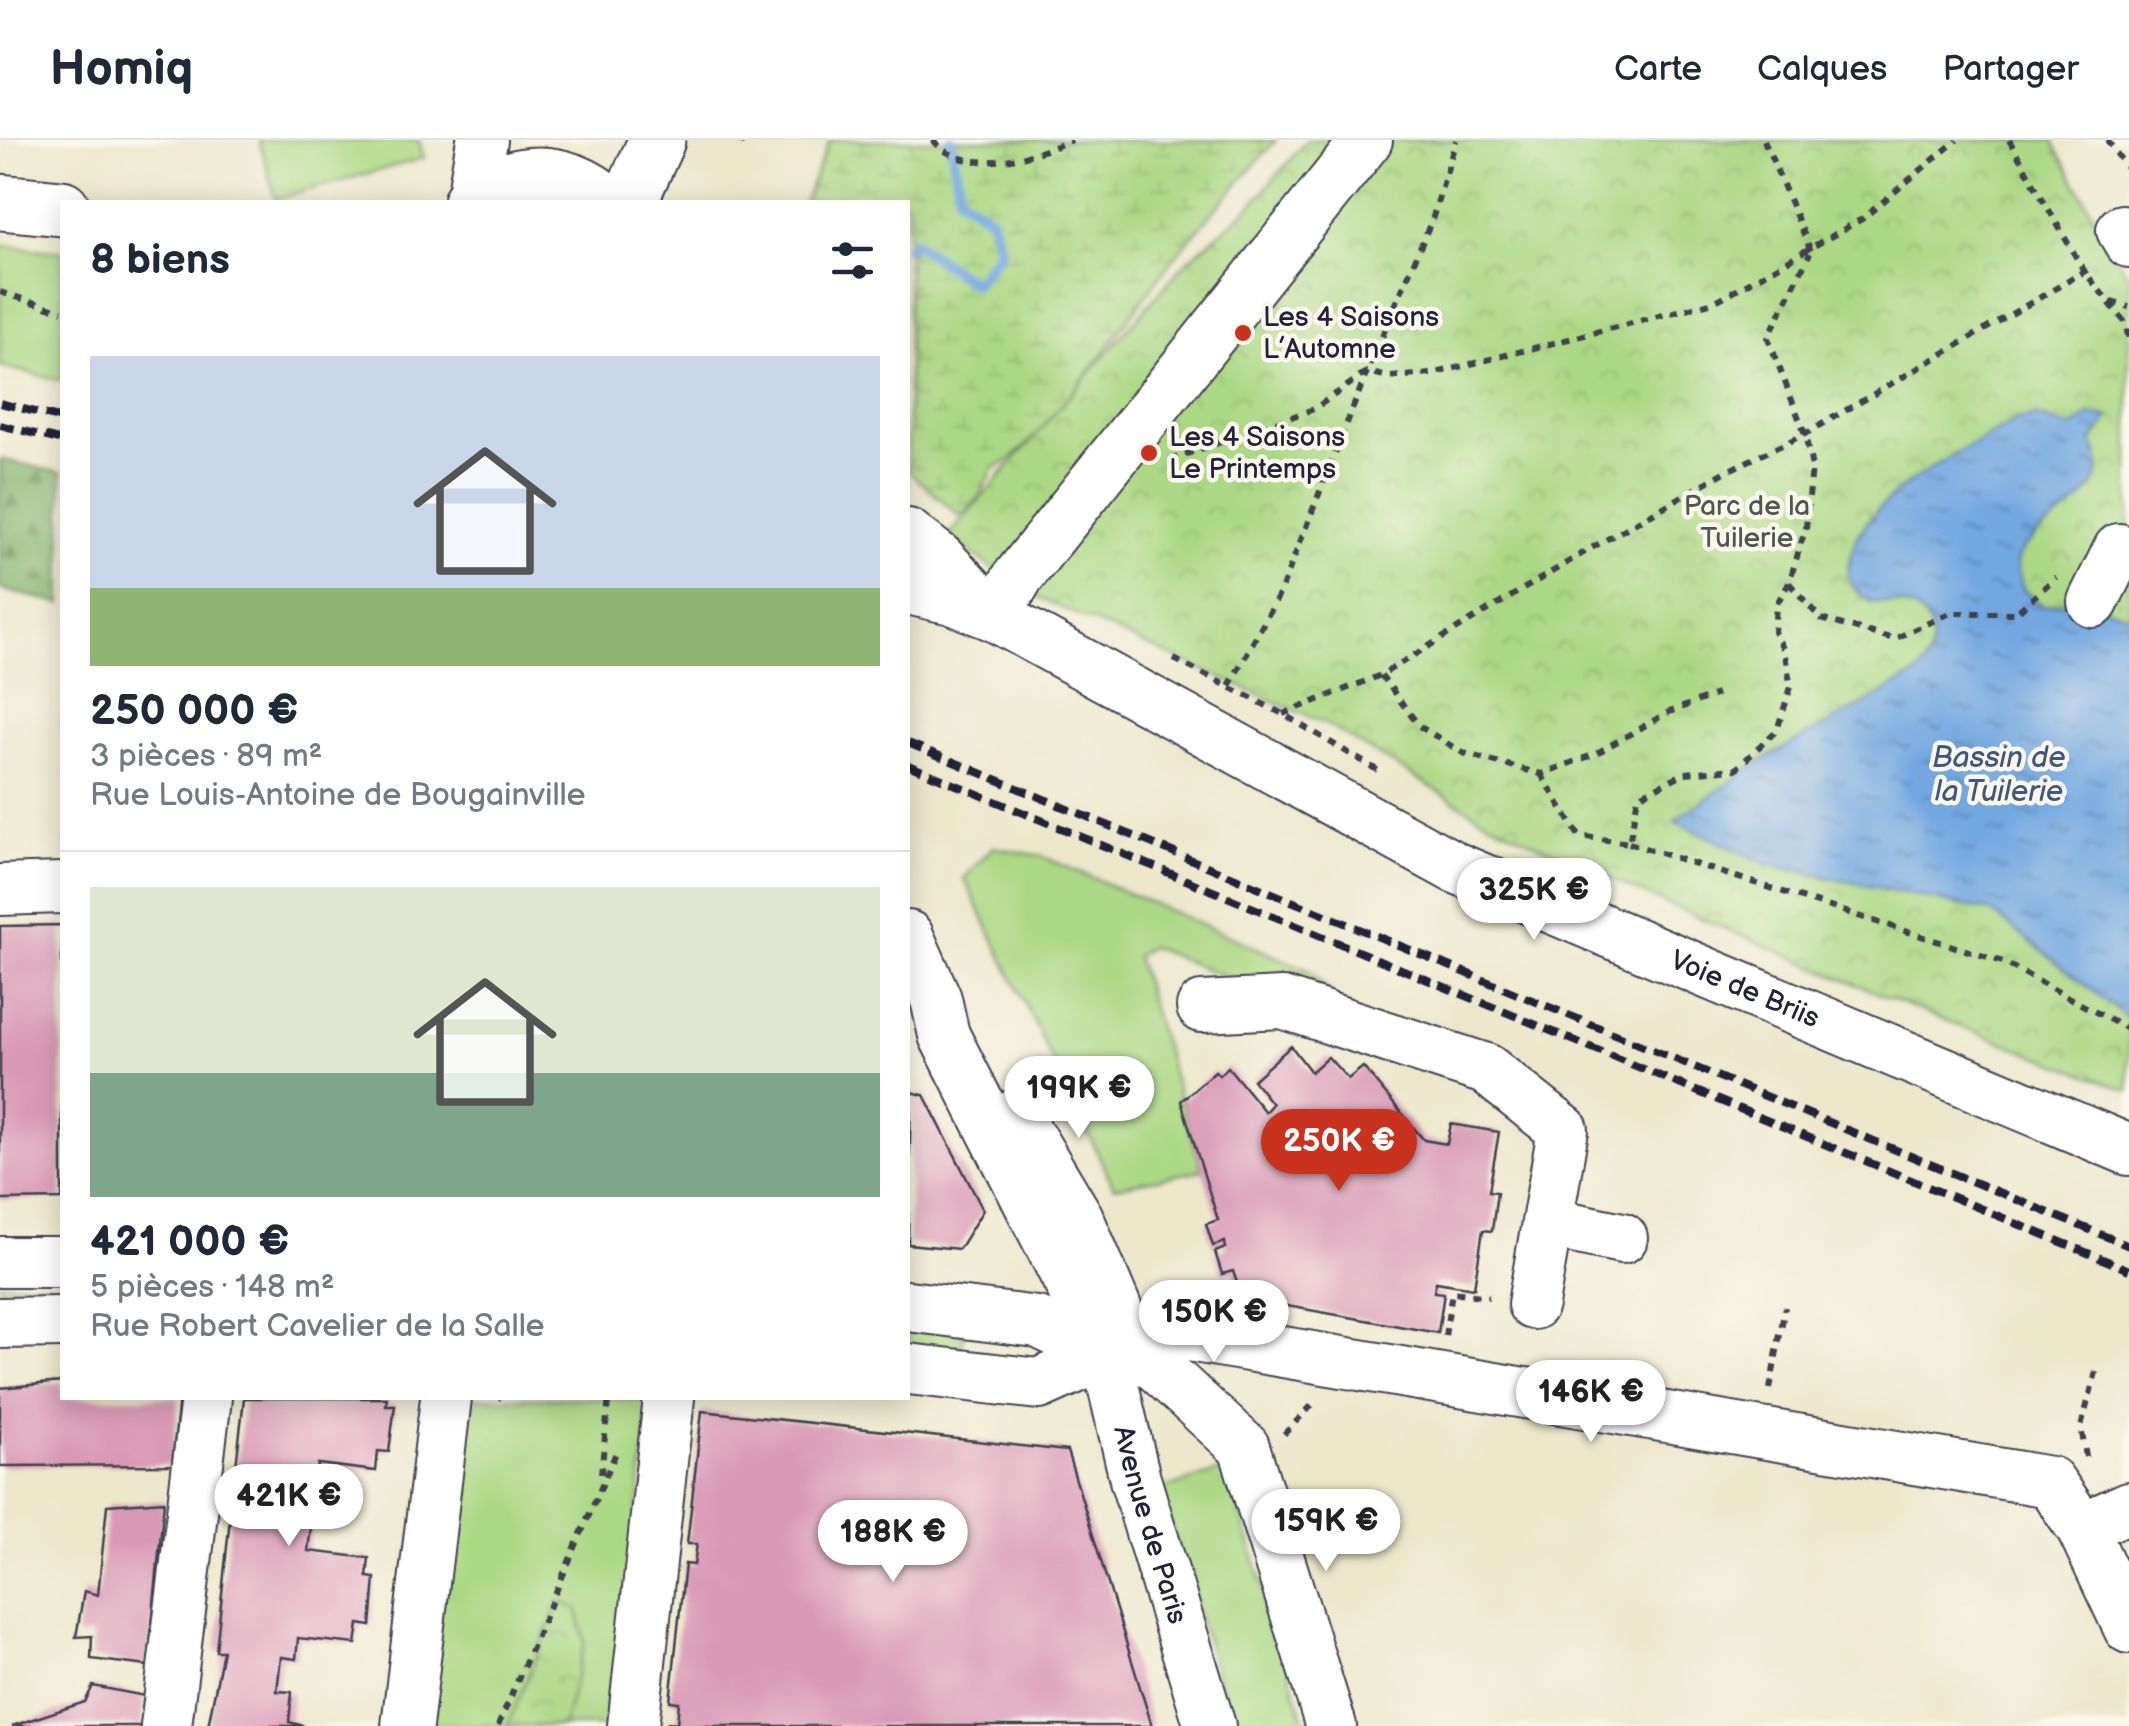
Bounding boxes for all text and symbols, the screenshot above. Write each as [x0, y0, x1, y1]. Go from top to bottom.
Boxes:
text: Homiq [50, 41, 193, 98]
text: Carte [1614, 48, 1702, 91]
text: Calques [1757, 48, 1887, 91]
text: Partager [1942, 48, 2079, 91]
icon: filters [825, 233, 880, 288]
text: 8 biens [90, 235, 230, 286]
place label: Les 4 Saisons L’Automne [1263, 301, 1439, 366]
marker: Les 4 Saisons L’Automne [1232, 322, 1254, 344]
icon: home [395, 421, 575, 601]
place label: Les 4 Saisons Le Printemps [1169, 421, 1345, 486]
marker: Les 4 Saisons Le Printemps [1138, 442, 1160, 464]
park label: Parc de la Tuilerie [1684, 490, 1810, 555]
text: 250 000 € [90, 686, 298, 737]
text: 3 pièces · 89 m² [90, 737, 322, 776]
water label: Bassin de la Tuilerie [1932, 740, 2066, 810]
text: Rue Louis-Antoine de Bougainville [90, 776, 585, 815]
pin: 325K € [1453, 858, 1615, 943]
text: 325K € [1479, 871, 1589, 910]
street label: Voie de Briis [1666, 943, 1824, 1035]
icon: home [395, 952, 575, 1132]
pin: 199K € [998, 1056, 1160, 1141]
text: 199K € [1026, 1069, 1132, 1108]
pin: 250K € [1258, 1109, 1420, 1194]
text: 250K € [1283, 1122, 1395, 1161]
text: 421 000 € [90, 1217, 290, 1268]
text: 5 pièces · 148 m² [90, 1268, 334, 1307]
pin: 150K € [1133, 1280, 1295, 1365]
text: 150K € [1161, 1293, 1267, 1332]
text: Rue Robert Cavelier de la Salle [90, 1307, 545, 1346]
pin: 146K € [1510, 1360, 1672, 1445]
text: 146K € [1538, 1373, 1644, 1412]
street label: Avenue de Paris [1107, 1422, 1195, 1628]
pin: 421K € [208, 1464, 370, 1549]
text: 421K € [236, 1477, 342, 1516]
pin: 159K € [1245, 1489, 1407, 1574]
pin: 188K € [812, 1500, 974, 1585]
text: 159K € [1273, 1502, 1379, 1541]
text: 188K € [840, 1513, 946, 1552]

